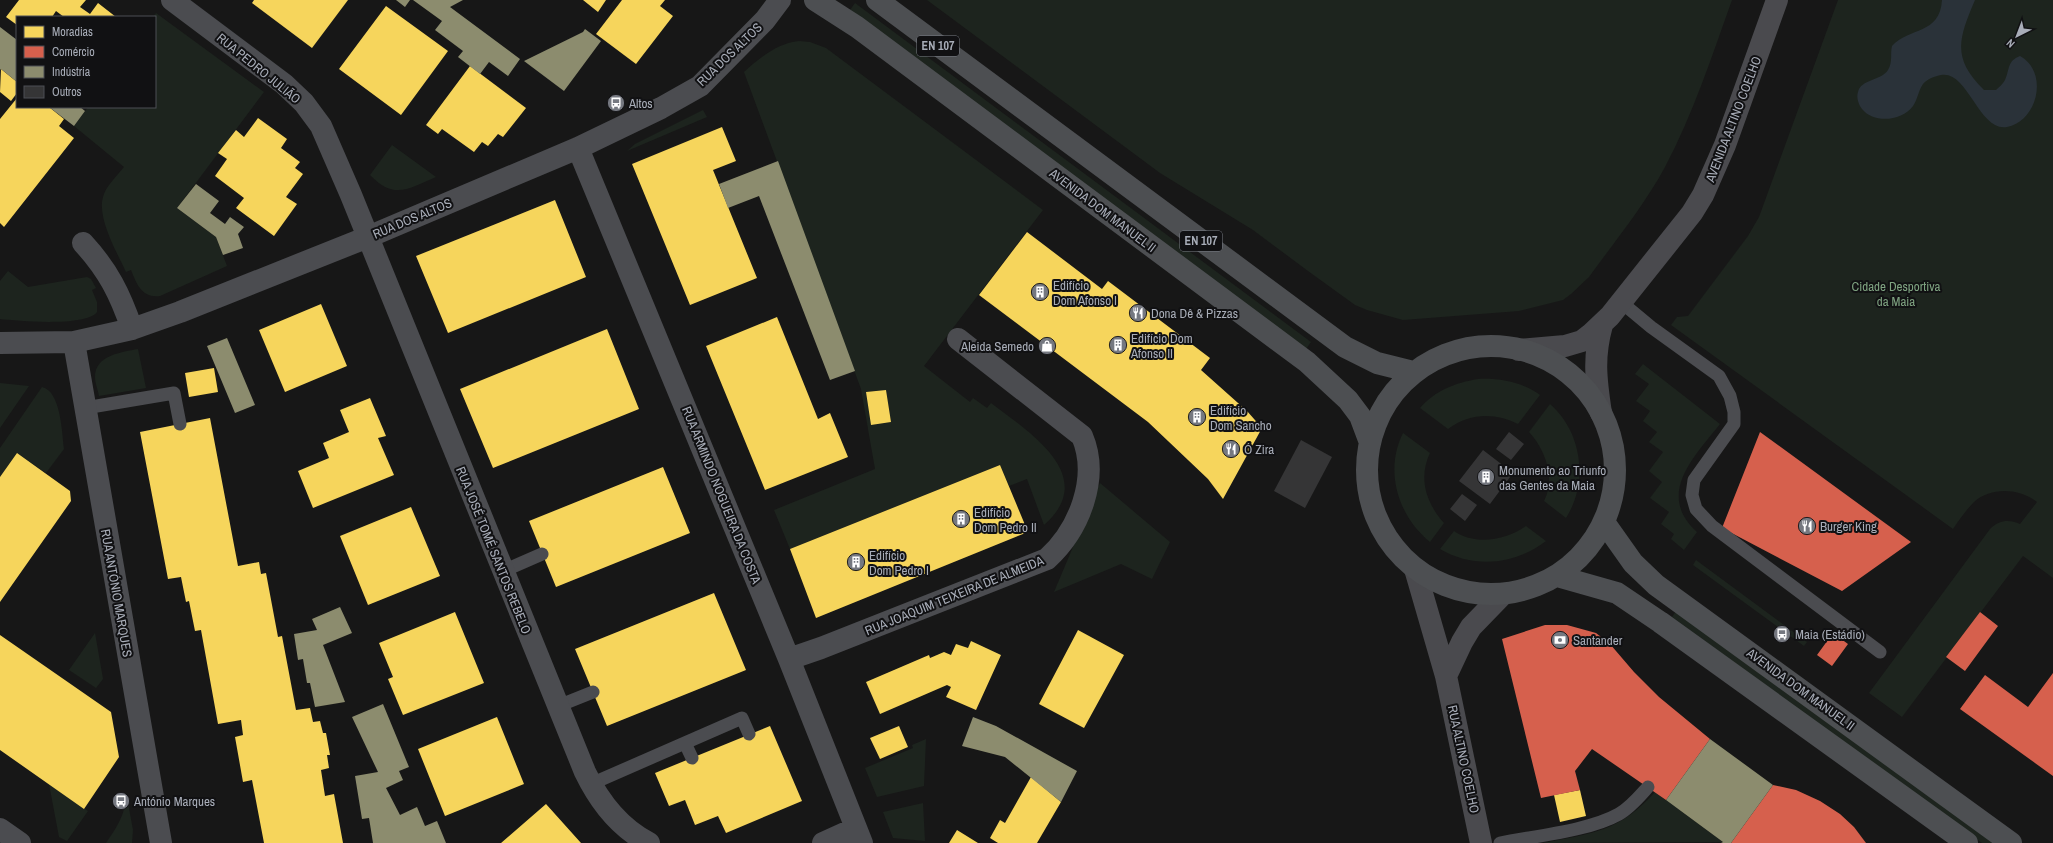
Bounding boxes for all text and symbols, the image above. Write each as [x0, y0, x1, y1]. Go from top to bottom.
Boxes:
legend [16, 16, 156, 108]
north arrow [1997, 16, 2037, 56]
street label: RUA DOS ALTOS [693, 19, 766, 90]
text: Moradias [52, 24, 93, 40]
street label: RUA PEDRO JULIÃO [213, 29, 304, 107]
road number: EN 107 [917, 36, 959, 56]
text: N [2003, 36, 2017, 51]
text: Comércio [52, 44, 95, 60]
street label: AVENIDA ALTINO COELHO [1701, 54, 1765, 185]
text: Indústria [52, 64, 91, 80]
text: Outros [52, 84, 82, 100]
bus stop icon: Altos [606, 93, 626, 113]
place label: Altos [628, 95, 653, 112]
street label: AVENIDA DOM MANUEL II [1045, 164, 1159, 256]
street label: RUA DOS ALTOS [370, 194, 454, 243]
road number: EN 107 [1180, 231, 1222, 251]
place label: Edifício Dom Afonso I [1053, 277, 1117, 309]
park label: Cidade Desportiva da Maia [1852, 278, 1941, 310]
building icon: Edifício Dom Afonso I [1030, 282, 1050, 302]
restaurant icon: Dona Dê & Pizzas [1128, 303, 1148, 323]
place label: Dona Dê & Pizzas [1151, 305, 1238, 322]
place label: Edifício Dom Afonso II [1130, 330, 1193, 362]
building icon: Edifício Dom Afonso II [1108, 335, 1128, 355]
shop icon: Aleida Semedo [1037, 336, 1057, 356]
place label: Aleida Semedo [960, 338, 1034, 355]
place label: Edifício Dom Sancho [1210, 402, 1272, 434]
street label: RUA ARMINDO NOGUEIRA DA COSTA [678, 404, 765, 587]
building icon: Edifício Dom Sancho [1187, 407, 1207, 427]
restaurant icon: Ó Zira [1221, 439, 1241, 459]
place label: Ó Zira [1244, 441, 1274, 458]
place label: Monumento ao Triunfo das Gentes da Maia [1499, 462, 1606, 494]
street label: RUA JOSÉ TOMÉ SANTOS REBELO [452, 464, 535, 636]
building icon: Monumento ao Triunfo das Gentes da Maia [1476, 467, 1496, 487]
place label: Edifício Dom Pedro II [974, 504, 1037, 536]
building icon: Edifício Dom Pedro II [951, 509, 971, 529]
restaurant icon: Burger King [1797, 516, 1817, 536]
place label: Burger King [1820, 518, 1877, 535]
street label: RUA ANTÓNIO MARQUES [97, 528, 136, 658]
place label: Edifício Dom Pedro I [869, 547, 929, 579]
street label: RUA JOAQUIM TEIXEIRA DE ALMEIDA [862, 551, 1047, 639]
building icon: Edifício Dom Pedro I [846, 552, 866, 572]
bus stop icon: Maia (Estádio) [1772, 624, 1792, 644]
place label: Maia (Estádio) [1795, 626, 1865, 643]
bank icon: Santander [1550, 630, 1570, 650]
place label: Santander [1573, 632, 1623, 649]
street label: AVENIDA DOM MANUEL II [1743, 644, 1858, 734]
street label: RUA ALTINO COELHO [1444, 704, 1483, 815]
bus stop icon: António Marques [111, 791, 131, 811]
place label: António Marques [133, 793, 215, 810]

